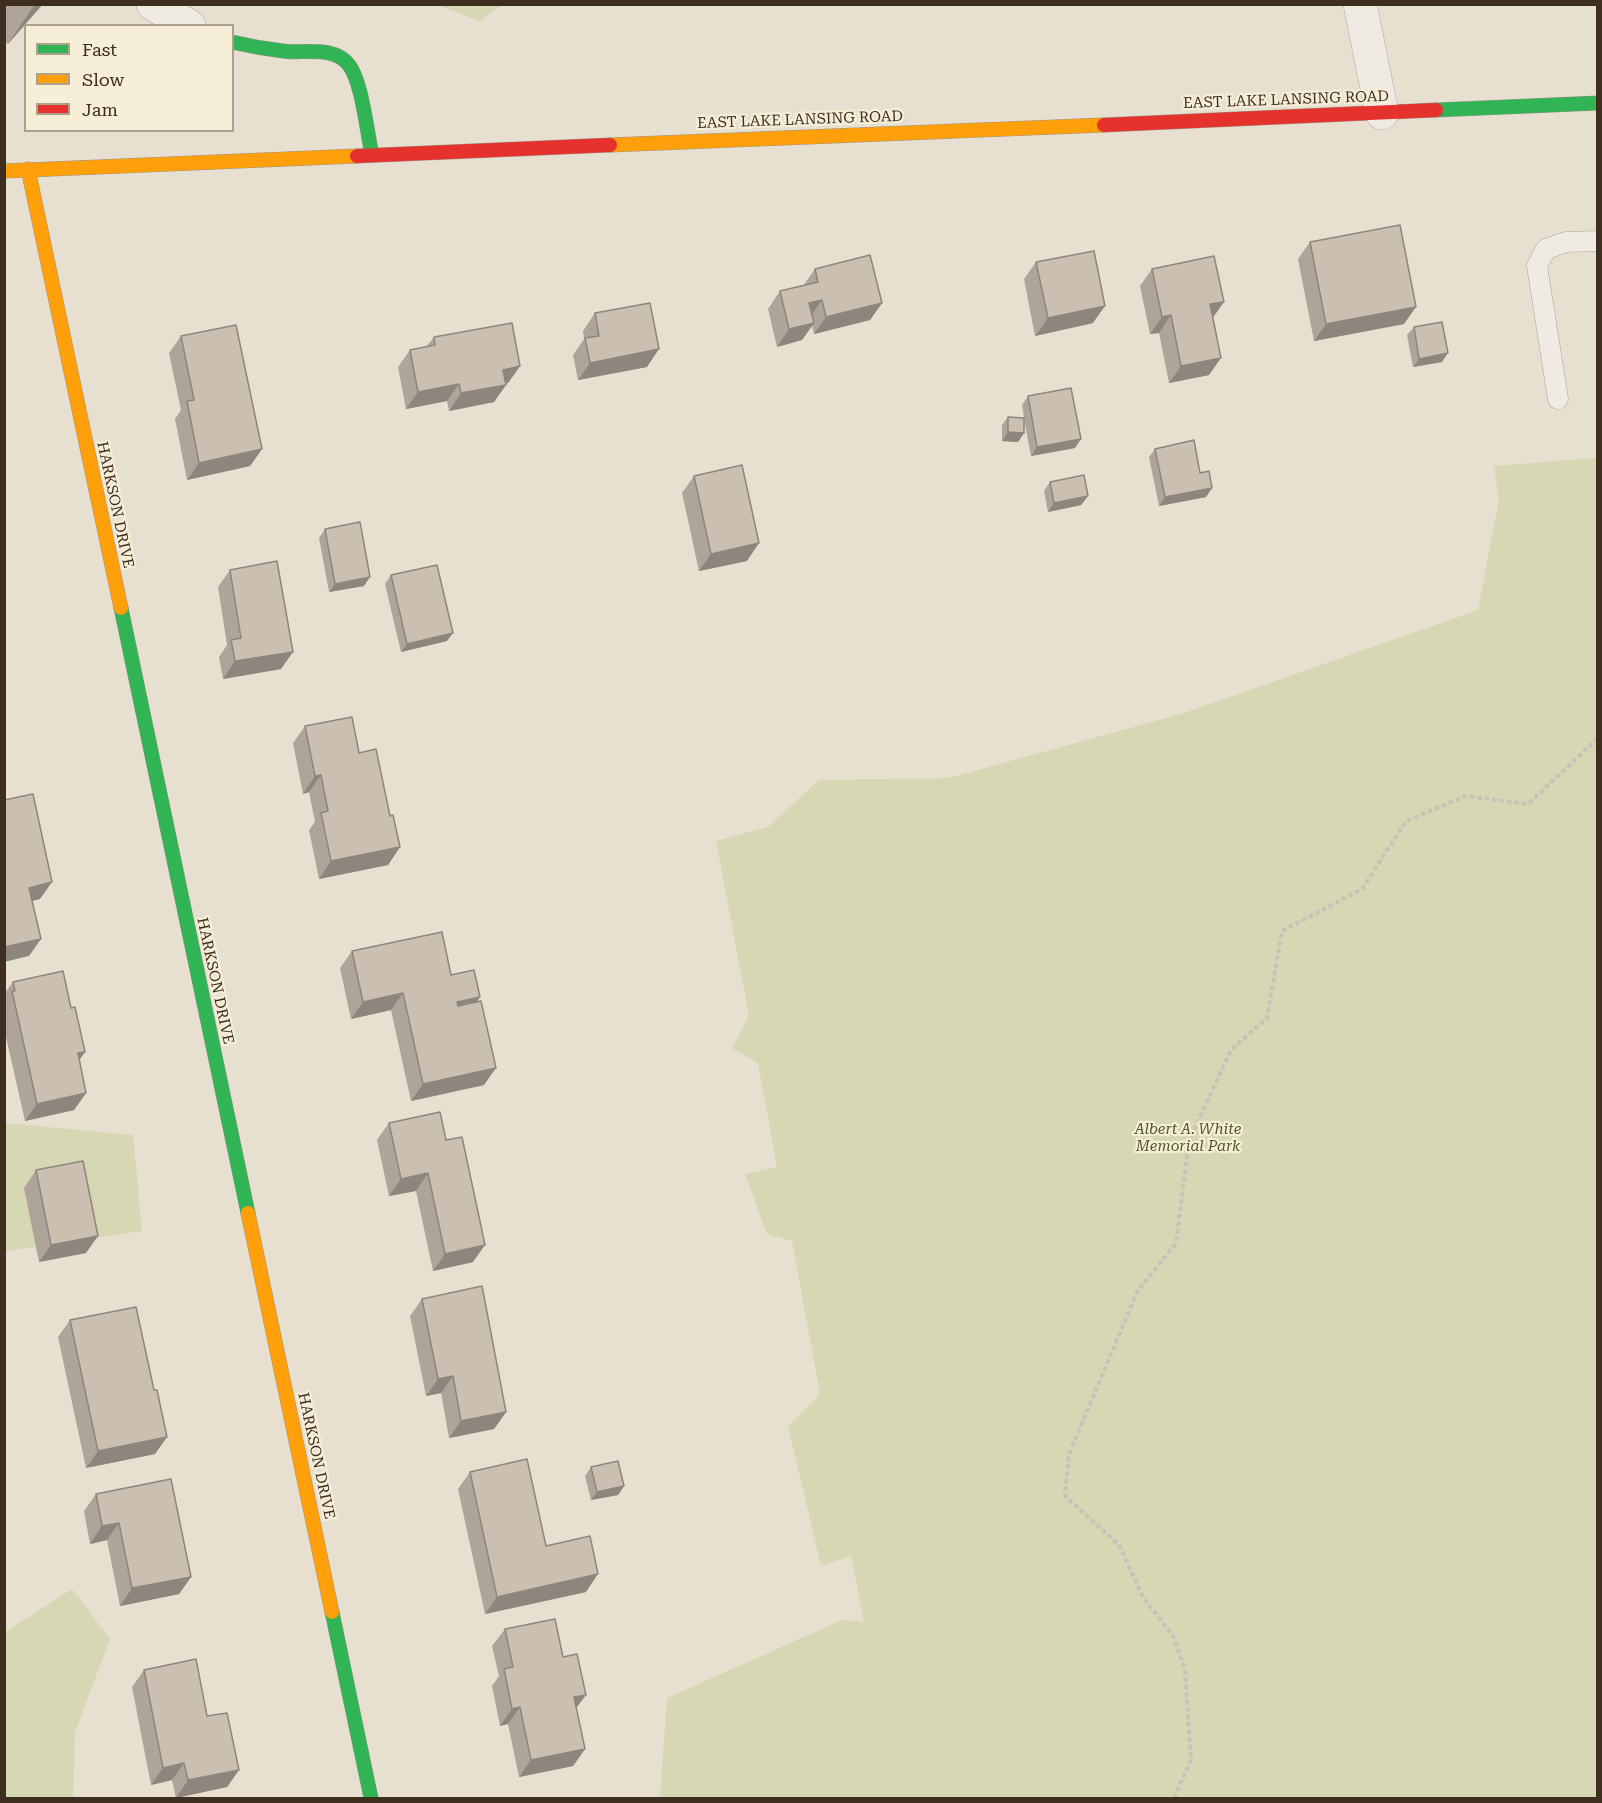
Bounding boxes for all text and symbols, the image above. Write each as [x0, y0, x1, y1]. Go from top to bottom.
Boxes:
legend [24, 24, 234, 132]
text: Fast [82, 39, 117, 60]
text: Slow [82, 69, 124, 90]
street label: EAST LAKE LANSING ROAD [1183, 87, 1389, 113]
text: Jam [82, 99, 118, 120]
street label: EAST LAKE LANSING ROAD [697, 107, 903, 133]
street label: HARKSON DRIVE [93, 440, 137, 570]
street label: HARKSON DRIVE [193, 916, 237, 1046]
park label: Albert A. White Memorial Park [1135, 1121, 1241, 1156]
street label: HARKSON DRIVE [294, 1391, 338, 1521]

